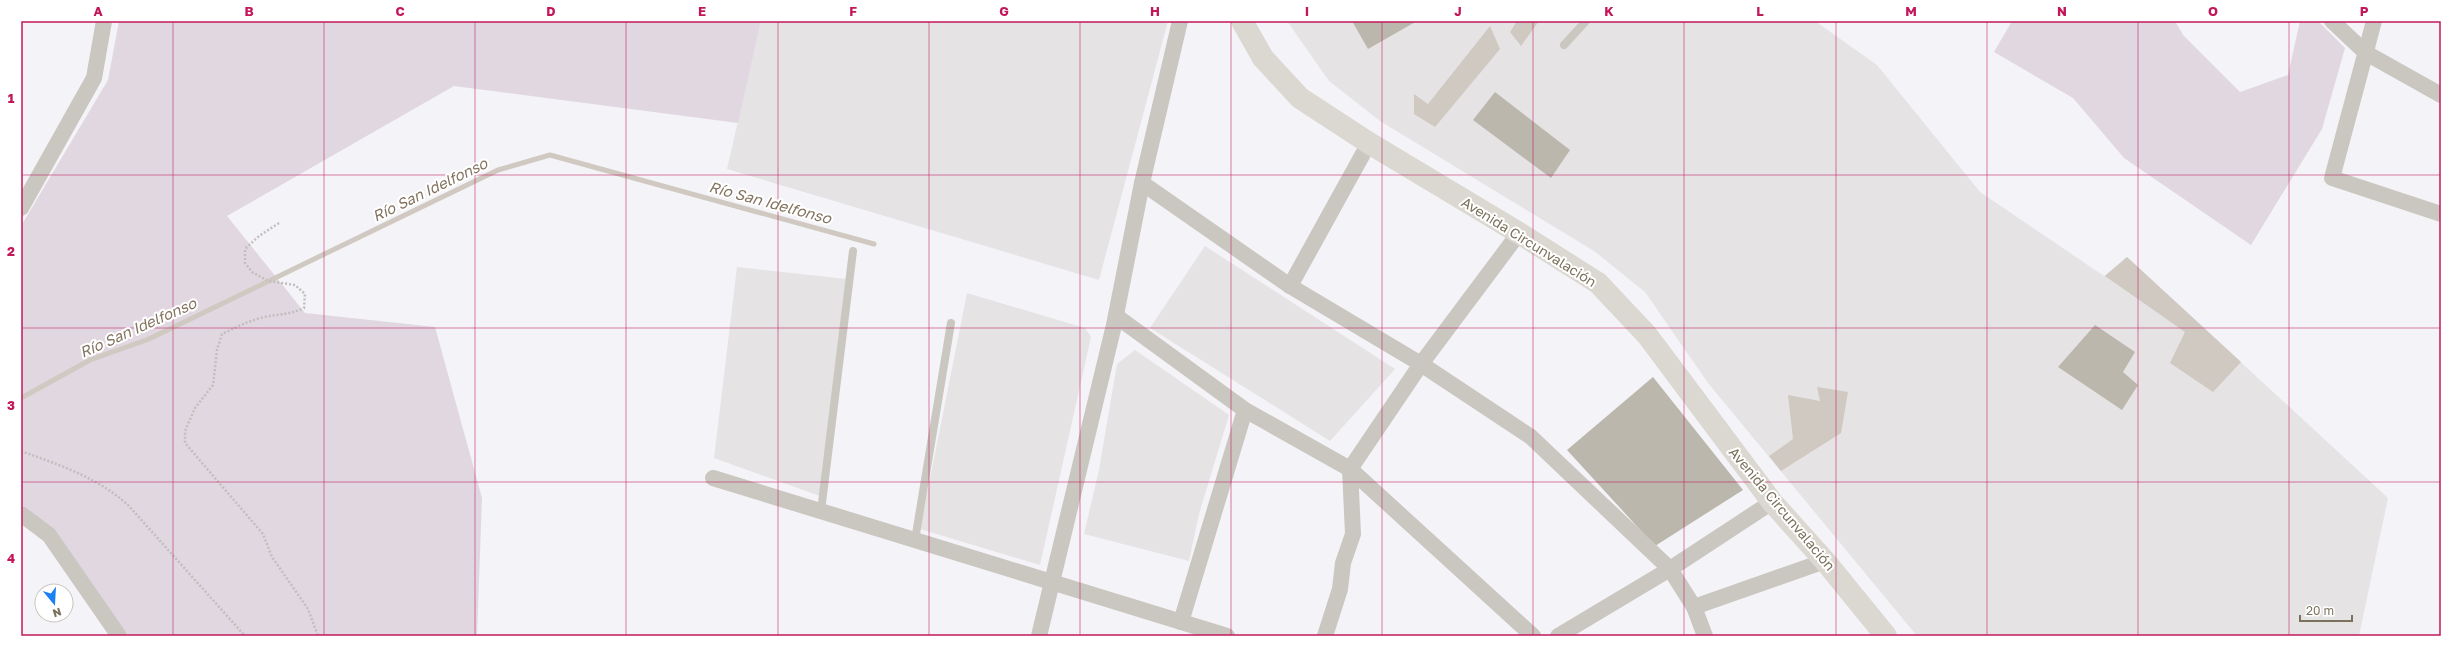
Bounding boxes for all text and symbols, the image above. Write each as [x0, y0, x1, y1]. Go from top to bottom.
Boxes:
text: A [93, 3, 103, 19]
text: B [244, 3, 254, 19]
text: C [395, 3, 405, 19]
text: D [546, 3, 556, 19]
text: E [698, 3, 706, 19]
text: F [849, 3, 857, 19]
text: G [999, 3, 1009, 19]
text: H [1150, 3, 1160, 19]
text: I [1305, 3, 1309, 19]
text: J [1454, 3, 1462, 19]
text: K [1604, 3, 1614, 19]
text: L [1756, 3, 1764, 19]
text: M [1905, 3, 1917, 19]
text: N [2057, 3, 2067, 19]
text: O [2208, 3, 2218, 19]
text: P [2360, 3, 2369, 19]
text: 1 [8, 90, 15, 106]
water label: Río San Idelfonso [369, 153, 491, 225]
water label: Río San Idelfonso [707, 177, 834, 227]
street label: Avenida Circunvalación [1459, 193, 1600, 290]
text: 2 [7, 243, 15, 259]
water label: Río San Idelfonso [77, 293, 200, 361]
text: 3 [7, 397, 15, 413]
street label: Avenida Circunvalación [1726, 444, 1839, 574]
text: 4 [7, 550, 15, 566]
north arrow [34, 583, 74, 623]
scale bar [2300, 597, 2352, 623]
text: 20 m [2306, 603, 2334, 618]
text: N [51, 606, 63, 620]

